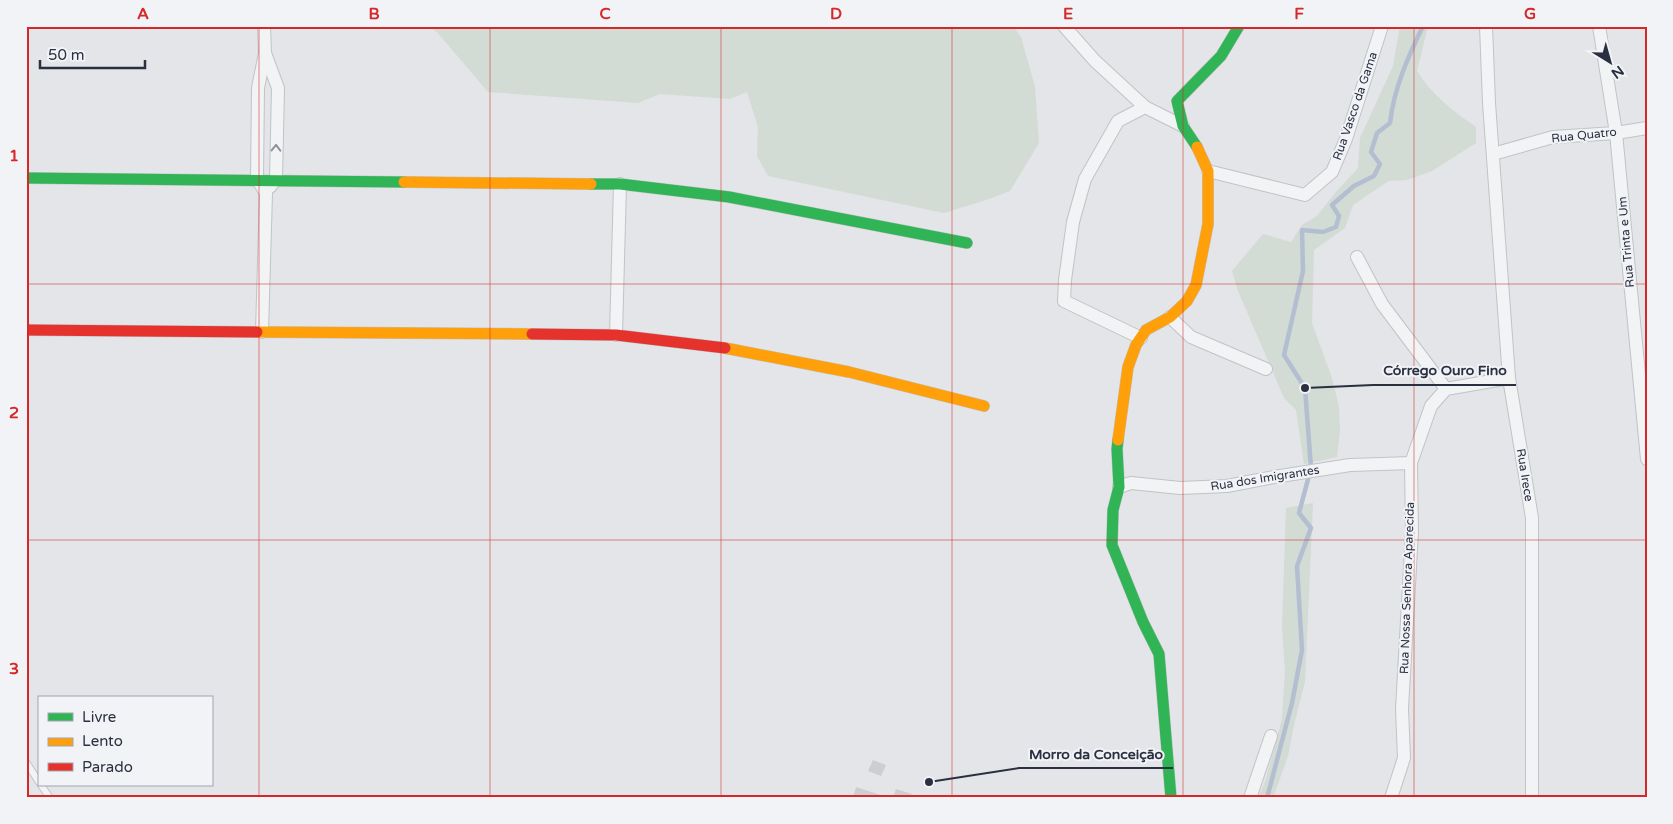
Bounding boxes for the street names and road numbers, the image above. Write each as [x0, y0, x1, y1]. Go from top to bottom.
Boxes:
street label: Rua Vasco da Gama [1330, 50, 1380, 162]
street label: Rua Quatro [1551, 125, 1617, 145]
street label: Rua Trinta e Um [1615, 196, 1637, 288]
street label: Rua Irece [1514, 448, 1536, 503]
street label: Rua dos Imigrantes [1210, 462, 1321, 494]
street label: Rua Nossa Senhora Aparecida [1397, 502, 1417, 674]

